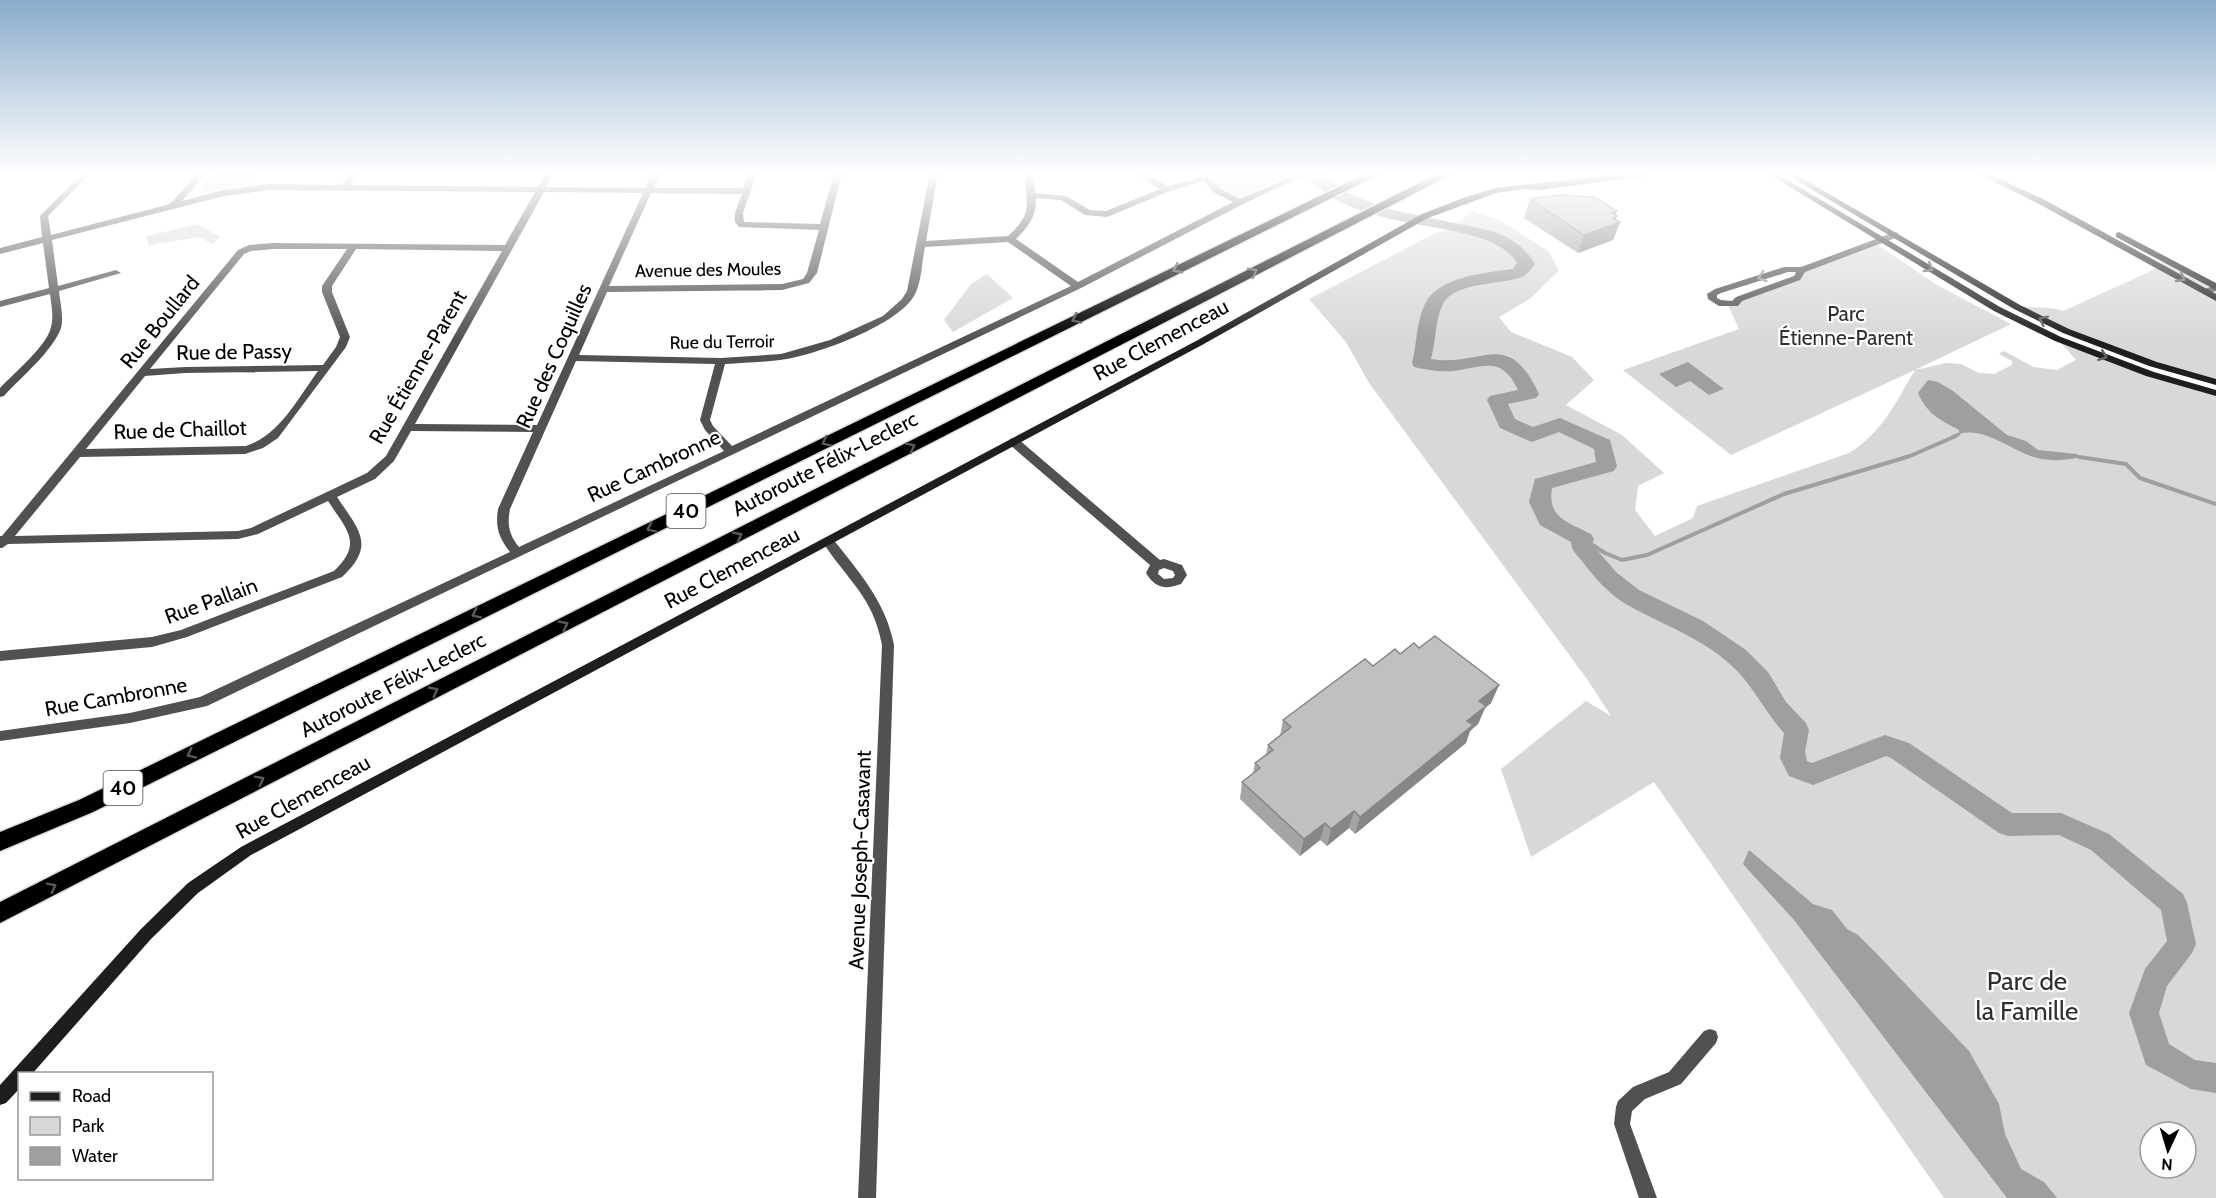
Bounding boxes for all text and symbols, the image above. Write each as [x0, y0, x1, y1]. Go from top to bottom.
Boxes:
street label: Avenue des Moules [635, 258, 781, 282]
one-way arrow [1923, 260, 1933, 272]
one-way arrow [1172, 262, 1183, 274]
one-way arrow [1247, 267, 1258, 279]
street label: Rue Boullard [115, 270, 205, 373]
one-way arrow [1757, 270, 1768, 283]
one-way arrow [2175, 271, 2185, 282]
street label: Rue des Coquilles [511, 279, 597, 432]
street label: Rue Étienne-Parent [363, 285, 472, 448]
street label: Rue Clemenceau [1089, 293, 1233, 386]
park label: Parc Étienne-Parent [1779, 301, 1913, 350]
one-way arrow [1071, 312, 1082, 323]
one-way arrow [2038, 315, 2049, 327]
street label: Rue du Terroir [669, 330, 775, 354]
street label: Rue de Passy [176, 338, 292, 365]
one-way arrow [2097, 349, 2108, 361]
street label: Autoroute Félix-Leclerc [728, 406, 922, 521]
street label: Rue de Chaillot [113, 415, 247, 444]
street label: Rue Cambronne [583, 424, 725, 507]
one-way arrow [821, 435, 832, 446]
one-way arrow [905, 443, 916, 454]
road number: 40 [666, 494, 706, 528]
one-way arrow [646, 521, 657, 533]
street label: Rue Clemenceau [660, 521, 804, 614]
one-way arrow [732, 531, 743, 543]
street label: Rue Pallain [161, 572, 261, 629]
one-way arrow [471, 607, 482, 619]
one-way arrow [558, 620, 569, 632]
street label: Autoroute Félix-Leclerc [296, 627, 490, 742]
street label: Rue Cambronne [43, 672, 189, 721]
one-way arrow [427, 687, 438, 699]
one-way arrow [187, 747, 198, 759]
street label: Rue Clemenceau [231, 749, 374, 844]
street label: Avenue Joseph-Casavant [843, 750, 876, 970]
road number: 40 [104, 771, 142, 805]
one-way arrow [254, 776, 265, 787]
one-way arrow [46, 883, 56, 894]
park label: Parc de la Famille [1976, 965, 2078, 1027]
legend [18, 1072, 213, 1180]
text: Road [72, 1085, 111, 1107]
text: Park [72, 1115, 105, 1137]
north arrow [2138, 1120, 2198, 1180]
text: Water [72, 1145, 118, 1167]
text: N [2161, 1155, 2173, 1174]

